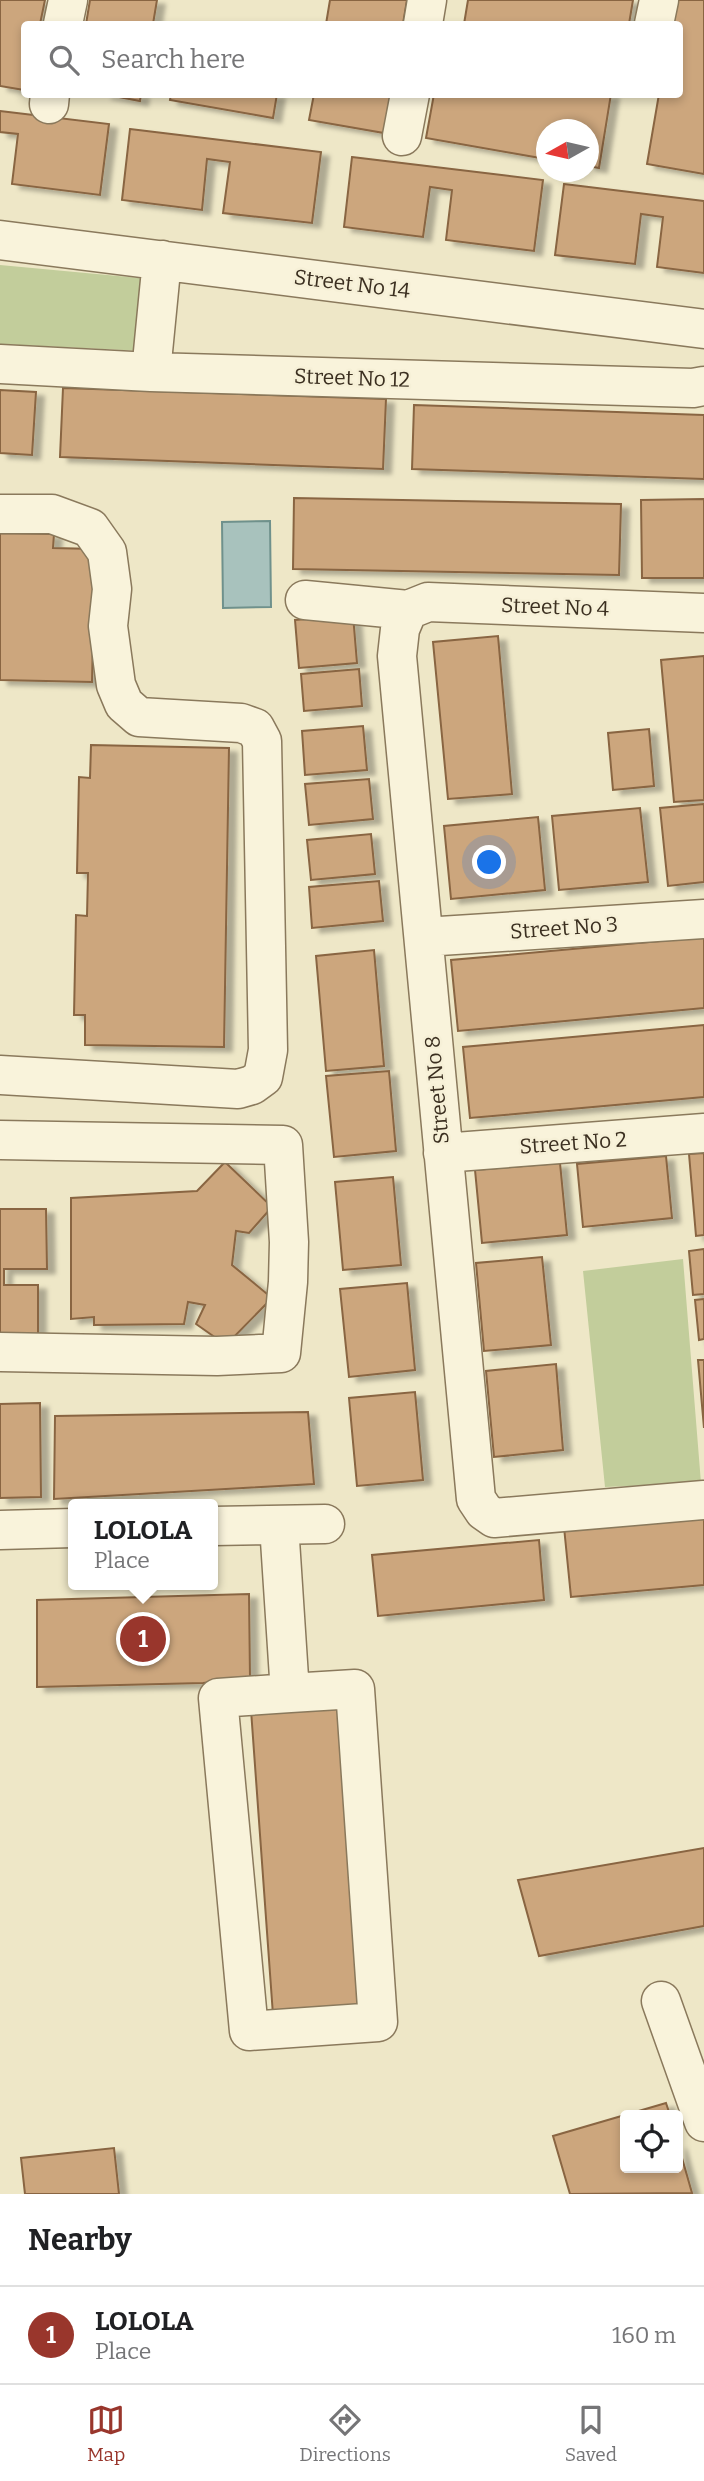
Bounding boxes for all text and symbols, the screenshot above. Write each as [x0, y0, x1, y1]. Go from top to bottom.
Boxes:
search box [21, 21, 683, 98]
icon: search [45, 41, 83, 79]
text: Search here [101, 44, 245, 75]
north arrow [536, 119, 599, 182]
street label: Street No 14 [292, 264, 412, 304]
street label: Street No 12 [294, 363, 410, 393]
street label: Street No 4 [500, 592, 610, 622]
your location [472, 845, 506, 879]
street label: Street No 3 [509, 911, 619, 945]
street label: Street No 8 [419, 1035, 455, 1145]
street label: Street No 2 [518, 1126, 628, 1160]
popup [68, 1499, 218, 1590]
text: LOLOLA [94, 1515, 192, 1546]
text: Place [94, 1546, 150, 1574]
pin: 1 [120, 1613, 166, 1665]
map controls [620, 2110, 683, 2173]
button: locate [620, 2110, 683, 2173]
text: Nearby [28, 2222, 132, 2258]
text: LOLOLA [95, 2306, 194, 2337]
text: 1 [46, 2321, 56, 2349]
text: 160 m [612, 2321, 676, 2349]
text: Place [95, 2337, 151, 2365]
tab: Map [87, 2401, 125, 2466]
tab: Directions [299, 2401, 391, 2466]
tab: Saved [565, 2401, 617, 2466]

